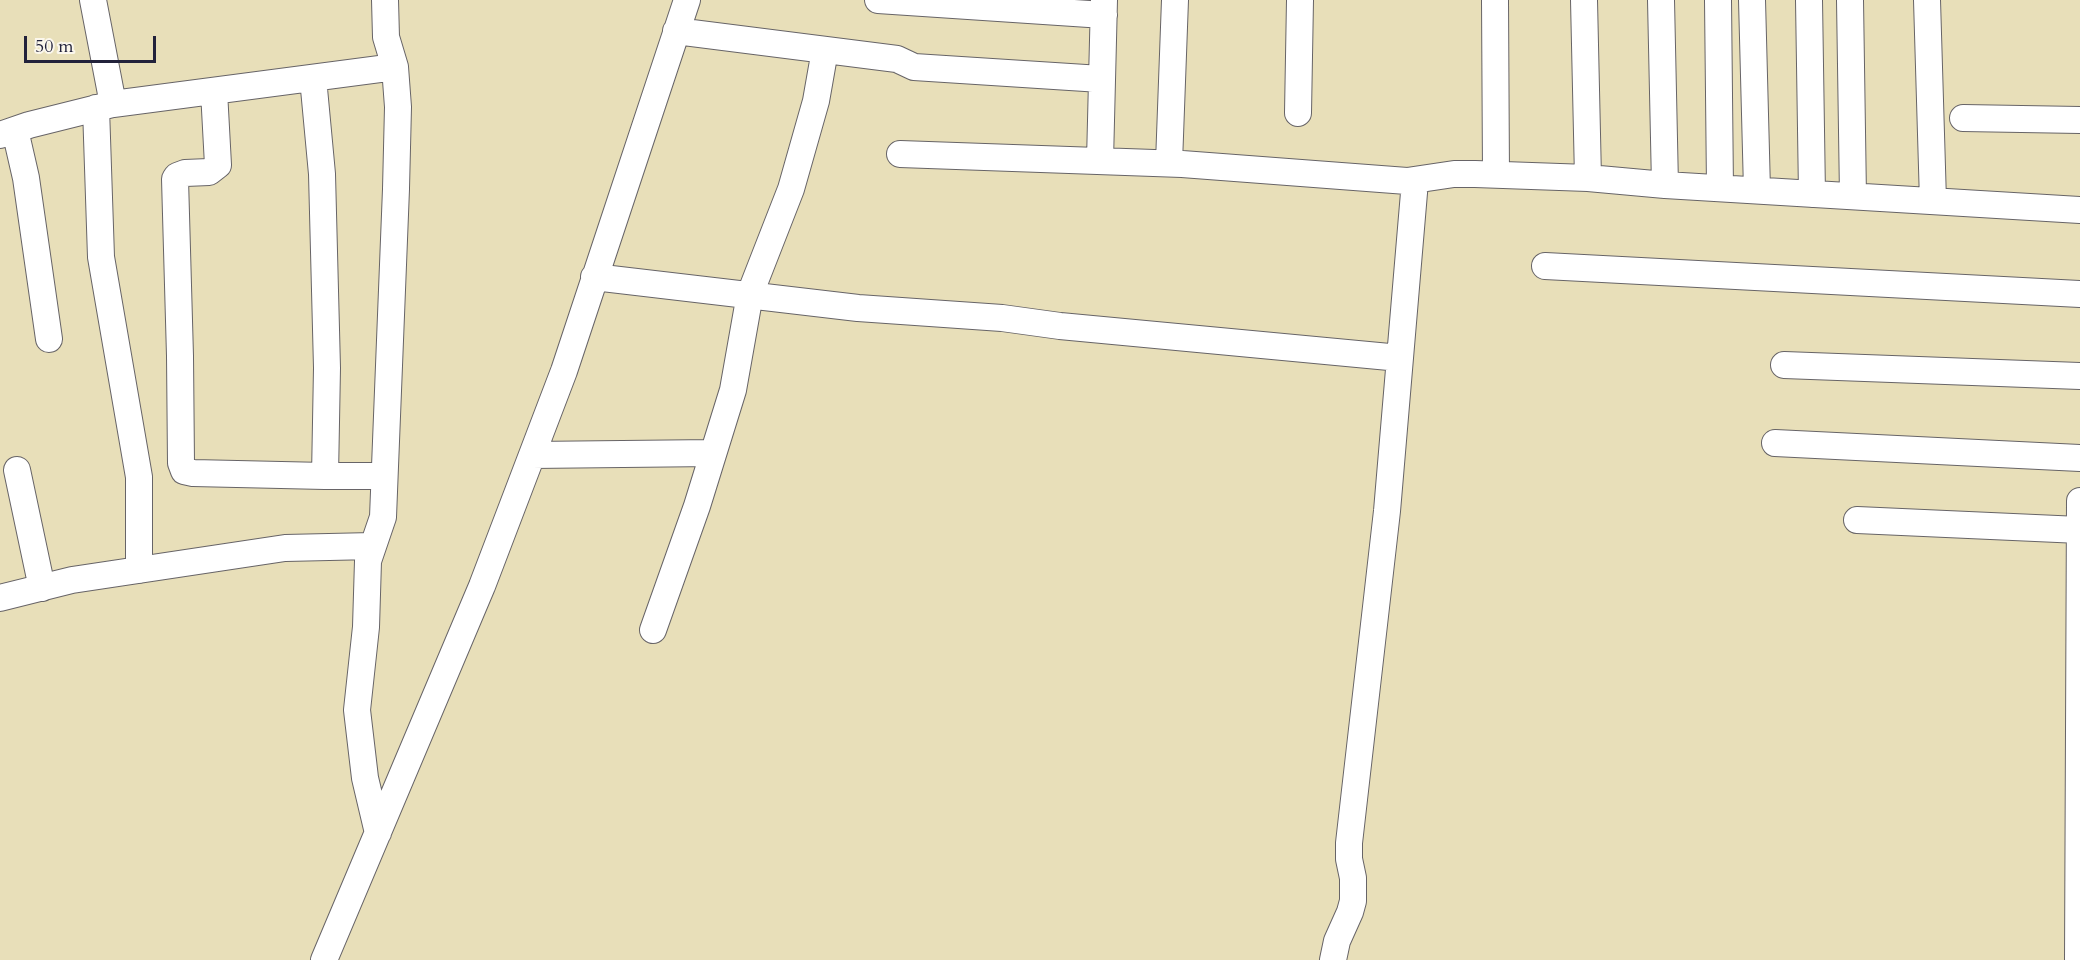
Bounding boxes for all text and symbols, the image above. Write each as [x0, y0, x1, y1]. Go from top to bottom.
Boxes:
scale bar [27, 24, 159, 62]
text: 50 m [35, 34, 74, 59]

